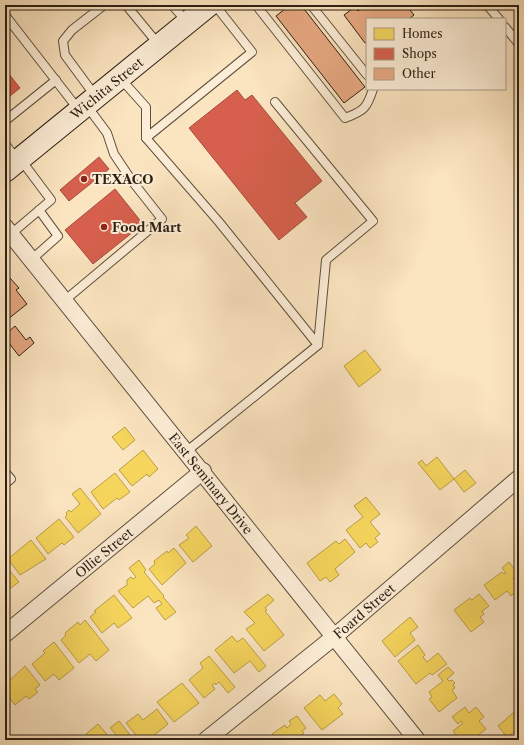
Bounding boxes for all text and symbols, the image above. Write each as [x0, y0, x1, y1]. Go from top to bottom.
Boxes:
legend [366, 18, 506, 90]
text: Homes [402, 26, 442, 41]
text: Shops [402, 46, 437, 61]
street label: Wichita Street [66, 54, 146, 123]
text: Other [402, 66, 436, 81]
place label: TEXACO [92, 171, 154, 187]
marker: TEXACO [79, 174, 89, 184]
place label: Food Mart [112, 219, 182, 235]
marker: Food Mart [99, 222, 109, 232]
street label: East Seminary Drive [166, 430, 256, 537]
street label: Ollie Street [72, 524, 136, 581]
street label: Foard Street [330, 580, 399, 642]

